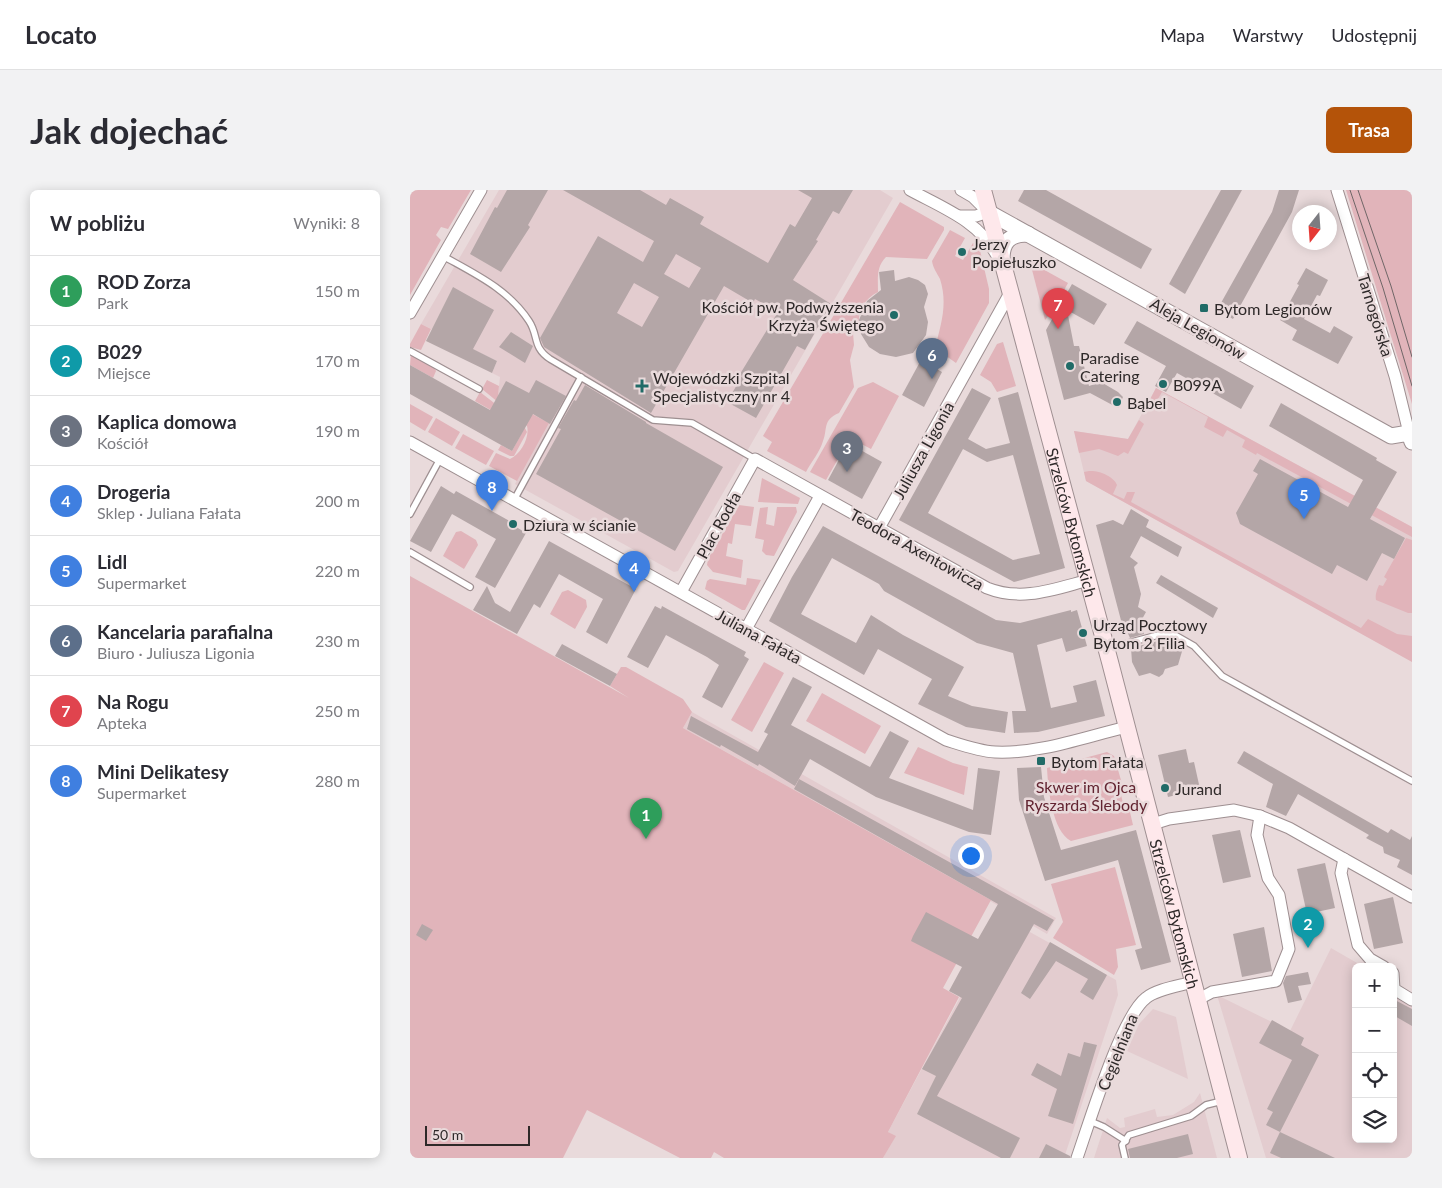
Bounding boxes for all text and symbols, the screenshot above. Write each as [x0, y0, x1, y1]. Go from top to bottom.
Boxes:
text: Locato [25, 20, 97, 49]
text: Mapa [1160, 24, 1205, 46]
text: Warstwy [1233, 24, 1303, 46]
text: Udostępnij [1331, 24, 1417, 46]
button: Trasa [1326, 107, 1412, 153]
text: Jak dojechać [30, 109, 228, 151]
north arrow [1292, 205, 1337, 250]
text: W pobliżu [50, 210, 145, 235]
text: Wyniki: 8 [293, 213, 360, 232]
place label: Jerzy Popiełuszko [972, 234, 1056, 271]
marker: Jerzy Popiełuszko [956, 246, 968, 258]
text: ROD Zorza [97, 270, 191, 293]
street label: Tarnogórska [1354, 271, 1398, 359]
text: 1 [61, 281, 71, 300]
text: 150 m [315, 281, 360, 300]
pin: 7 [1042, 288, 1074, 329]
text: Park [97, 293, 128, 312]
street label: Aleja Legionów [1147, 293, 1249, 363]
place label: Kościół pw. Podwyższenia Krzyża Świętego [702, 297, 884, 334]
place label: Bytom Legionów [1214, 299, 1333, 318]
marker: Bytom Legionów [1198, 302, 1210, 314]
marker: Kościół pw. Podwyższenia Krzyża Świętego [888, 309, 900, 321]
pin: 6 [916, 338, 948, 379]
text: B029 [97, 340, 143, 363]
place label: Paradise Catering [1080, 348, 1140, 385]
text: 2 [61, 351, 71, 370]
text: 170 m [315, 351, 360, 370]
marker: Paradise Catering [1064, 360, 1076, 372]
text: Miejsce [97, 363, 151, 382]
place label: Wojewódzki Szpital Specjalistyczny nr 4 [653, 368, 790, 405]
place label: B099A [1173, 375, 1222, 394]
marker: B099A [1157, 378, 1169, 390]
marker: Wojewódzki Szpital Specjalistyczny nr 4 [635, 379, 649, 393]
place label: Bąbel [1127, 393, 1166, 412]
marker: Bąbel [1111, 396, 1123, 408]
street label: Juliusza Ligonia [888, 398, 958, 502]
text: Kaplica domowa [97, 410, 237, 433]
text: 3 [61, 421, 71, 440]
text: 190 m [315, 421, 360, 440]
pin: 3 [831, 431, 863, 472]
text: Kościół [97, 433, 148, 452]
street label: Strzelców Bytomskich [1043, 445, 1102, 599]
pin: 8 [476, 470, 508, 511]
pin: 5 [1288, 478, 1320, 519]
text: Drogeria [97, 480, 171, 503]
street label: Plac Rodła [692, 488, 744, 562]
text: 4 [61, 491, 71, 510]
text: 200 m [315, 491, 360, 510]
text: Sklep · Juliana Fałata [97, 503, 241, 522]
street label: Teodora Axentowicza [847, 504, 987, 594]
place label: Dziura w ścianie [523, 515, 636, 534]
marker: Dziura w ścianie [507, 518, 519, 530]
text: Lidl [97, 550, 127, 573]
pin: 4 [618, 551, 650, 592]
text: 5 [61, 561, 71, 580]
text: 220 m [315, 561, 360, 580]
text: Supermarket [97, 573, 186, 592]
street label: Juliana Fałata [713, 605, 805, 667]
place label: Urząd Pocztowy Bytom 2 Filia [1093, 615, 1208, 652]
text: Kancelaria parafialna [97, 620, 273, 643]
marker: Urząd Pocztowy Bytom 2 Filia [1077, 627, 1089, 639]
text: 6 [61, 631, 71, 650]
text: 230 m [315, 631, 360, 650]
text: Biuro · Juliusza Ligonia [97, 643, 255, 662]
text: Na Rogu [97, 690, 169, 713]
text: 7 [61, 701, 71, 720]
text: 250 m [315, 701, 360, 720]
text: Apteka [97, 713, 147, 732]
place label: Bytom Fałata [1051, 752, 1144, 771]
marker: Bytom Fałata [1035, 755, 1047, 767]
text: Mini Delikatesy [97, 760, 229, 783]
text: 8 [61, 771, 71, 790]
text: 280 m [315, 771, 360, 790]
park label: Skwer im Ojca Ryszarda Ślebody [1025, 777, 1148, 814]
place label: Jurand [1175, 779, 1222, 798]
marker: Jurand [1159, 782, 1171, 794]
text: Supermarket [97, 783, 186, 802]
pin: 1 [630, 798, 662, 839]
street label: Strzelców Bytomskich [1147, 837, 1204, 991]
your location [958, 843, 984, 869]
pin: 2 [1292, 907, 1324, 948]
map controls [1352, 963, 1397, 1143]
button: + [1352, 963, 1397, 1008]
button: − [1352, 1008, 1397, 1053]
street label: Cegielniana [1093, 1011, 1141, 1093]
button: locate [1352, 1053, 1397, 1098]
button: layers [1352, 1098, 1397, 1143]
scale bar [425, 1123, 530, 1146]
text: 50 m [432, 1126, 463, 1143]

